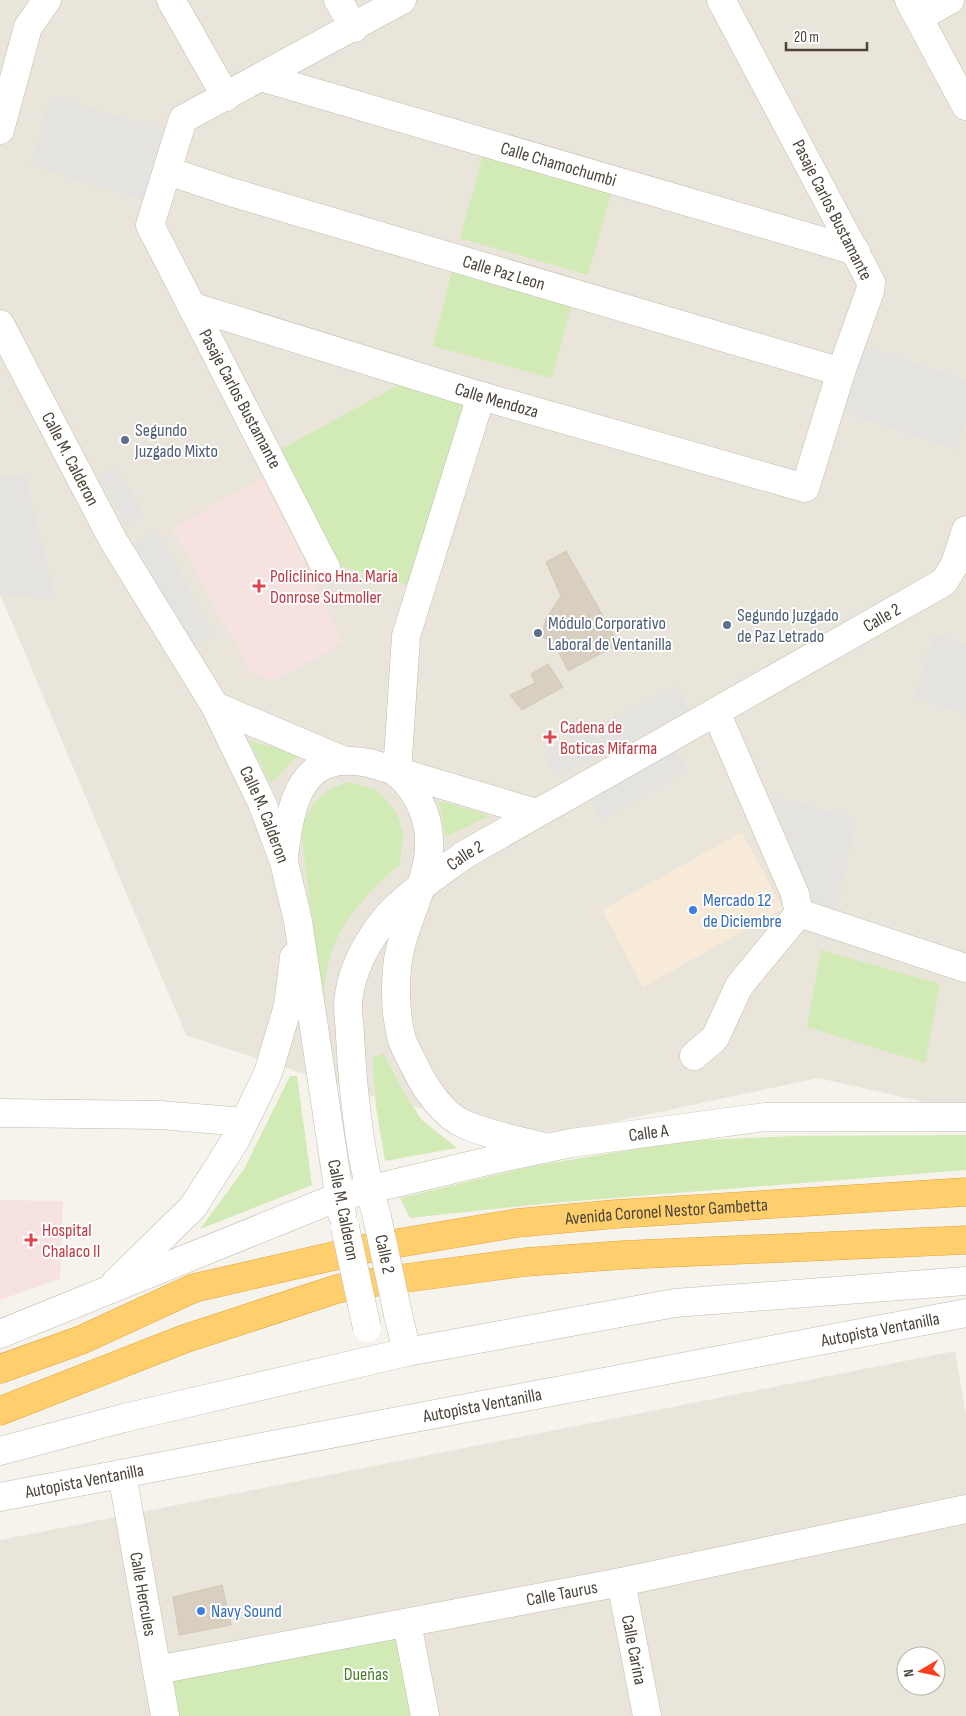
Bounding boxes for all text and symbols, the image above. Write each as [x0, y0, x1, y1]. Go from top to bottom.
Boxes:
scale bar [786, 20, 867, 52]
text: 20 m [794, 28, 819, 47]
street label: Pasaje Carlos Bustamante [787, 136, 877, 284]
street label: Calle Chamochumbi [498, 137, 619, 191]
street label: Calle Paz Leon [460, 250, 548, 295]
street label: Pasaje Carlos Bustamante [194, 326, 286, 472]
street label: Calle Mendoza [452, 378, 541, 422]
street label: Calle M. Calderon [37, 408, 104, 509]
place label: Segundo Juzgado Mixto [134, 420, 218, 462]
marker: Segundo Juzgado Mixto [119, 434, 131, 446]
place label: Policlinico Hna. María Donrose Sutmoller [270, 566, 398, 608]
marker: Policlinico Hna. María Donrose Sutmoller [252, 579, 266, 593]
street label: Calle 2 [859, 598, 904, 636]
place label: Segundo Juzgado de Paz Letrado [737, 605, 839, 647]
place label: Módulo Corporativo Laboral de Ventanilla [548, 613, 672, 655]
marker: Segundo Juzgado de Paz Letrado [721, 619, 733, 631]
marker: Módulo Corporativo Laboral de Ventanilla [532, 627, 544, 639]
place label: Cadena de Boticas Mifarma [560, 717, 657, 759]
marker: Cadena de Boticas Mifarma [544, 731, 556, 743]
street label: Calle M. Calderon [235, 763, 294, 866]
street label: Calle 2 [442, 836, 487, 875]
place label: Mercado 12 de Diciembre [703, 890, 782, 932]
marker: Mercado 12 de Diciembre [687, 904, 699, 916]
street label: Calle A [627, 1120, 670, 1146]
street label: Calle M. Calderon [323, 1158, 363, 1262]
street label: Avenida Coronel Nestor Gambetta [563, 1194, 769, 1229]
place label: Hospital Chalaco II [42, 1220, 100, 1262]
marker: Hospital Chalaco II [24, 1233, 38, 1247]
street label: Calle 2 [371, 1233, 399, 1276]
street label: Autopista Ventanilla [818, 1308, 941, 1351]
street label: Autopista Ventanilla [420, 1384, 543, 1427]
street label: Autopista Ventanilla [22, 1459, 146, 1503]
street label: Calle Hercules [126, 1550, 161, 1638]
street label: Calle Taurus [524, 1576, 599, 1610]
place label: Navy Sound [211, 1601, 282, 1622]
marker: Navy Sound [195, 1605, 207, 1617]
street label: Calle Carina [617, 1613, 651, 1687]
north arrow [896, 1646, 946, 1696]
park label: Dueñas [344, 1664, 388, 1685]
text: N [900, 1668, 918, 1678]

